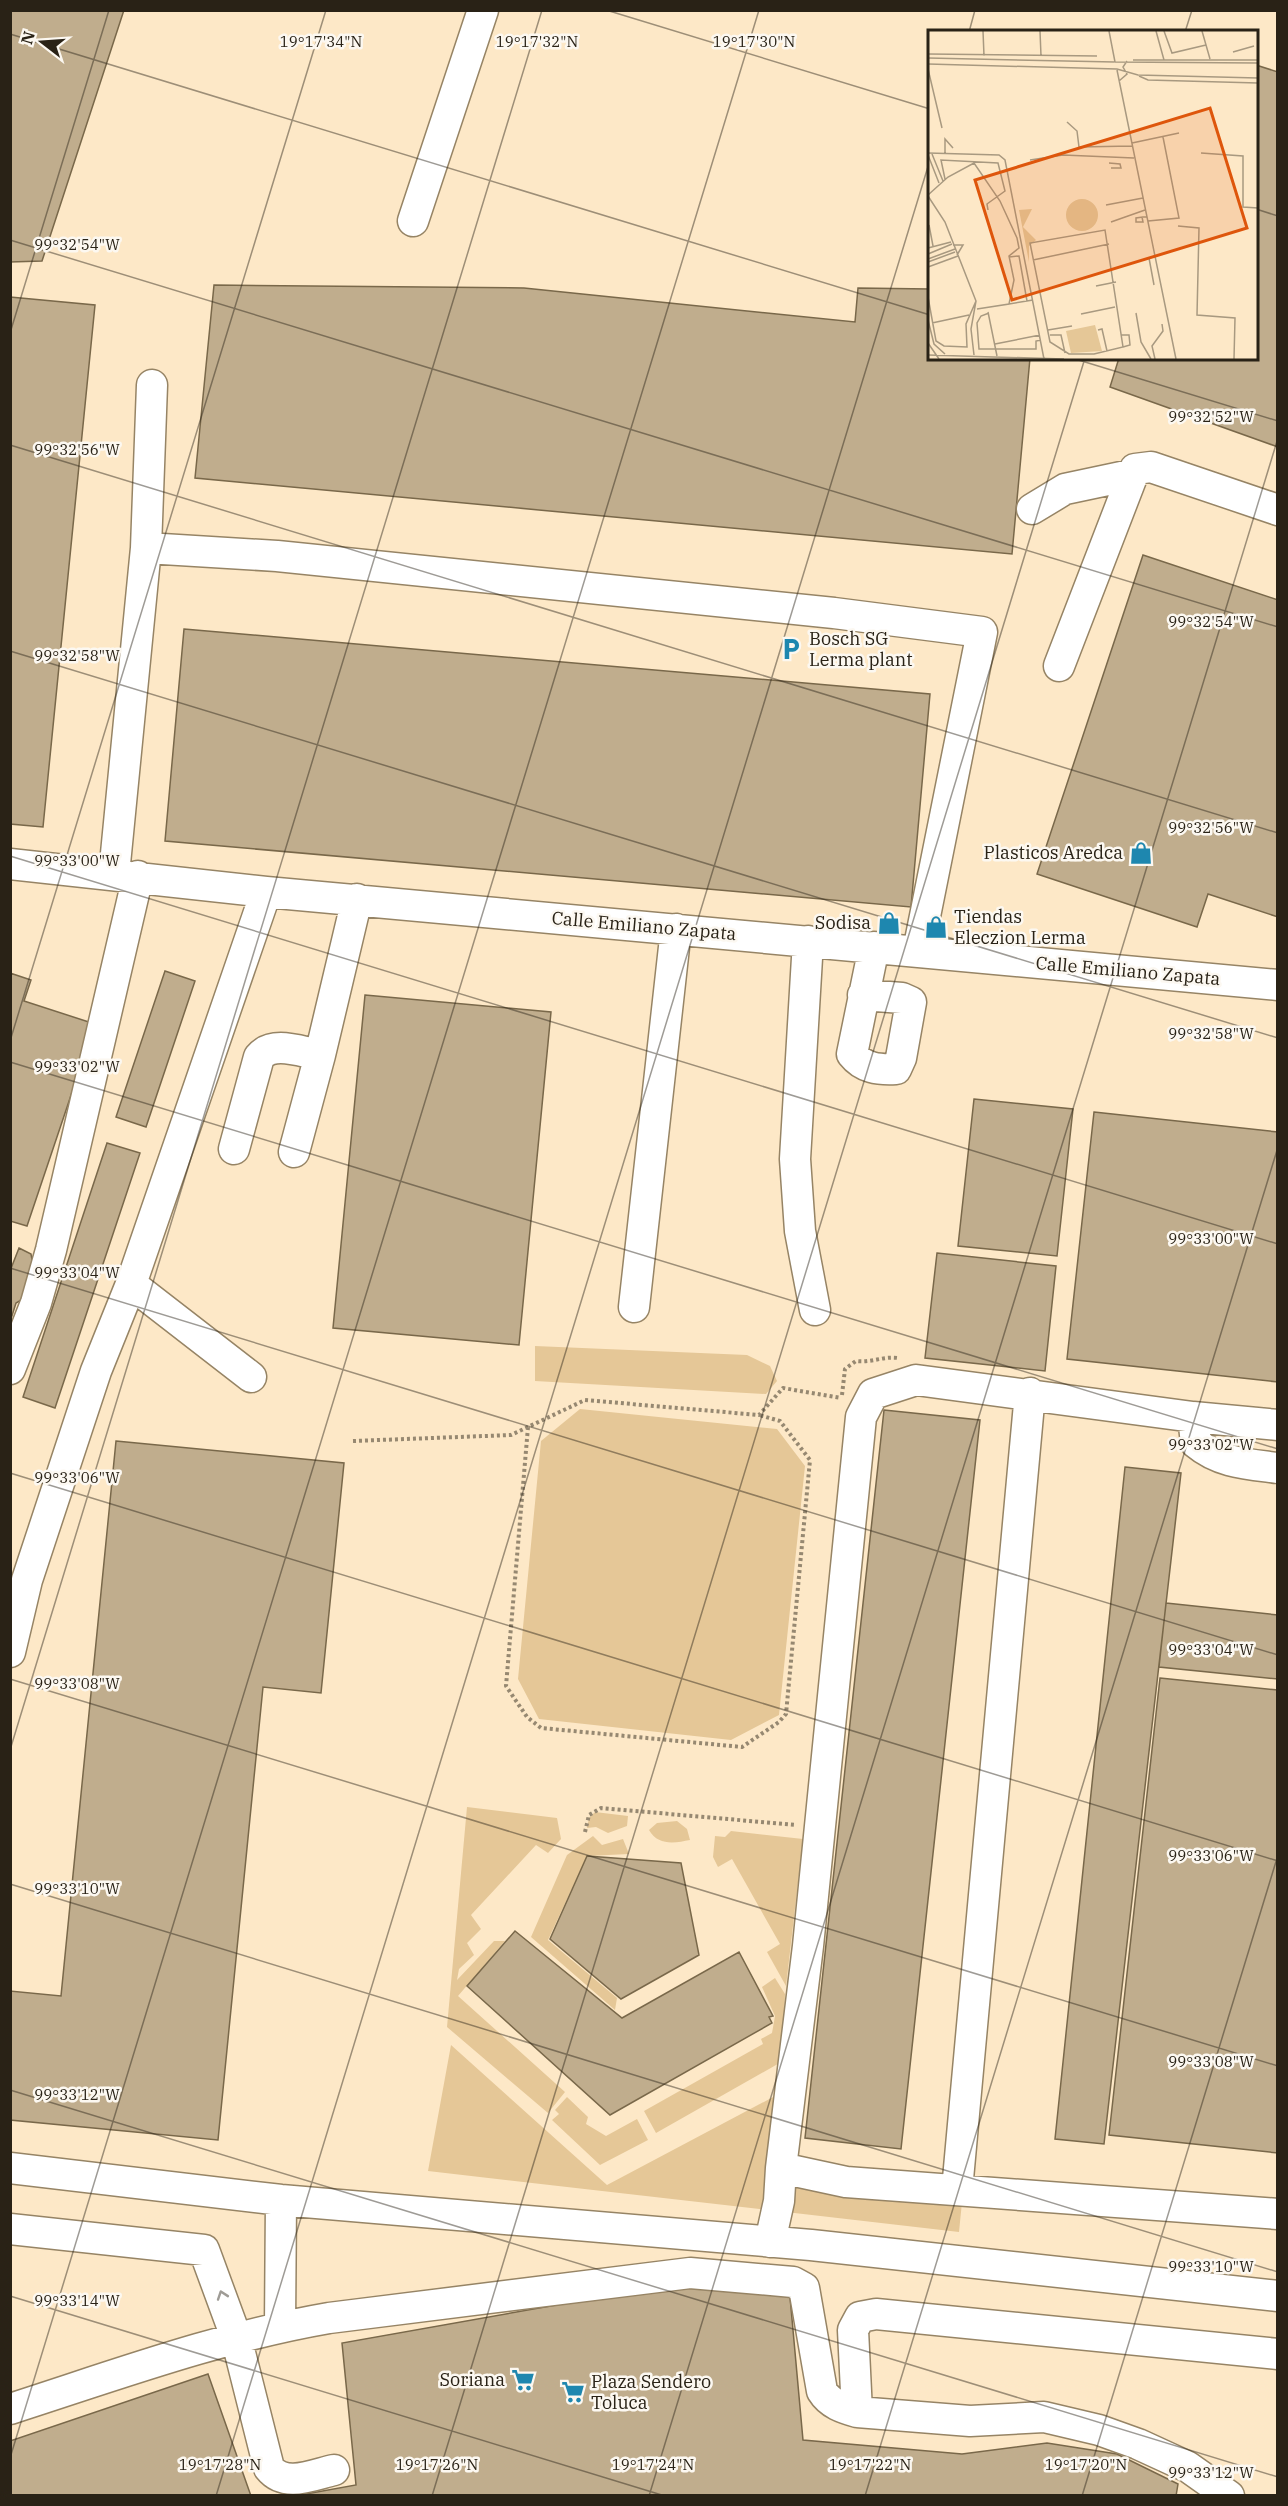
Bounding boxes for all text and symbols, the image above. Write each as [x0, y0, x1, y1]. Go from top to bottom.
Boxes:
north arrow [12, 12, 72, 72]
text: N [16, 29, 39, 47]
inset map [928, 30, 1258, 360]
text: 19°17'34"N [280, 32, 362, 51]
text: 19°17'32"N [496, 32, 578, 51]
text: 19°17'30"N [713, 32, 795, 51]
text: 99°32'54"W [34, 235, 120, 254]
text: 99°32'52"W [1168, 407, 1254, 426]
text: 99°32'56"W [34, 440, 120, 459]
text: 99°32'54"W [1168, 612, 1254, 631]
place label: Bosch SG Lerma plant [809, 627, 913, 671]
parking icon: Bosch SG Lerma plant [778, 636, 804, 662]
text: 99°32'58"W [34, 646, 120, 665]
text: 99°32'56"W [1168, 818, 1254, 837]
shop icon: Plasticos Aredca [1128, 840, 1154, 866]
place label: Plasticos Aredca [983, 841, 1123, 864]
text: 99°33'00"W [34, 851, 120, 870]
place label: Tiendas Eleczion Lerma [954, 905, 1086, 949]
street label: Calle Emiliano Zapata [551, 906, 738, 945]
shop icon: Sodisa [876, 910, 902, 936]
place label: Sodisa [815, 911, 871, 934]
shop icon: Tiendas Eleczion Lerma [923, 914, 949, 940]
street label: Calle Emiliano Zapata [1035, 951, 1222, 990]
text: 99°32'58"W [1168, 1024, 1254, 1043]
text: 99°33'02"W [34, 1057, 120, 1076]
text: 99°33'00"W [1168, 1229, 1254, 1248]
text: 99°33'04"W [34, 1263, 120, 1282]
text: 99°33'02"W [1168, 1435, 1254, 1454]
text: 99°33'06"W [34, 1468, 120, 1487]
text: 99°33'04"W [1168, 1640, 1254, 1659]
text: 99°33'08"W [34, 1674, 120, 1693]
text: 99°33'06"W [1168, 1846, 1254, 1865]
text: 99°33'10"W [34, 1879, 120, 1898]
text: 99°33'08"W [1168, 2052, 1254, 2071]
text: 99°33'12"W [34, 2085, 120, 2104]
text: 99°33'10"W [1168, 2257, 1254, 2276]
one-way arrow [216, 2290, 229, 2301]
text: 99°33'14"W [34, 2291, 120, 2310]
supermarket icon: Soriana [510, 2367, 536, 2393]
place label: Soriana [439, 2368, 505, 2391]
place label: Plaza Sendero Toluca [591, 2370, 711, 2414]
supermarket icon: Plaza Sendero Toluca [560, 2379, 586, 2405]
text: 19°17'28"N [179, 2455, 261, 2474]
text: 19°17'26"N [396, 2455, 478, 2474]
text: 19°17'24"N [612, 2455, 694, 2474]
text: 19°17'22"N [829, 2455, 911, 2474]
text: 19°17'20"N [1045, 2455, 1127, 2474]
text: 99°33'12"W [1168, 2463, 1254, 2482]

